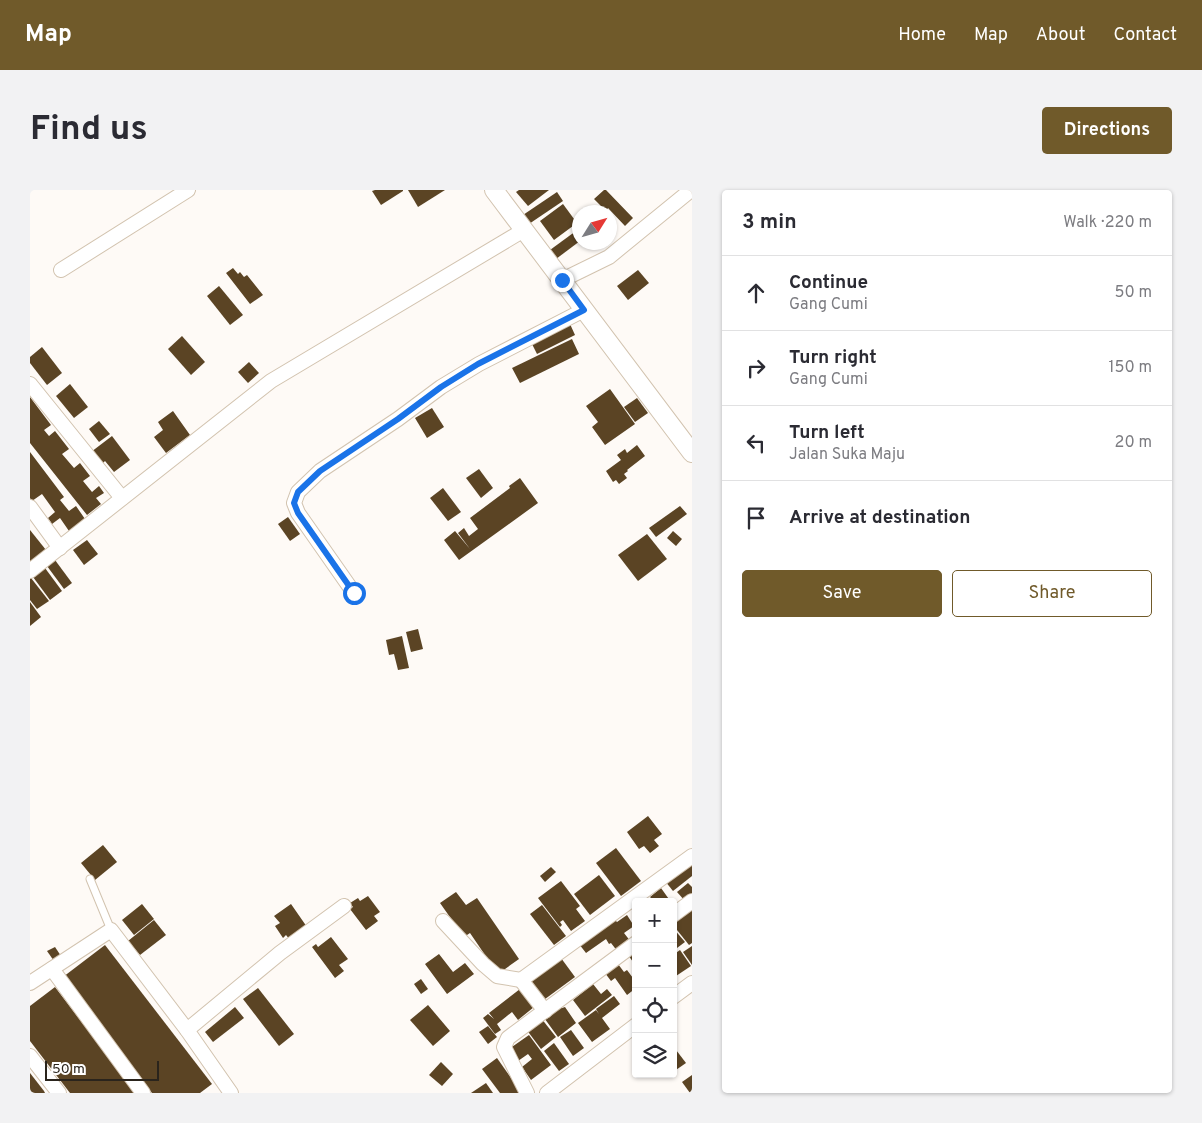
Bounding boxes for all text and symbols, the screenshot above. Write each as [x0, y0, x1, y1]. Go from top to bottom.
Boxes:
text: Map [25, 20, 72, 50]
text: Home [898, 24, 946, 47]
text: Map [974, 24, 1008, 47]
text: About [1036, 24, 1085, 47]
text: Contact [1113, 24, 1177, 47]
button: Directions [1042, 107, 1172, 154]
text: Find us [30, 108, 148, 152]
north arrow [572, 205, 617, 250]
text: 3 min [742, 209, 797, 236]
text: Walk · 220 m [1063, 213, 1152, 233]
route end [551, 269, 574, 292]
text: Continue [789, 271, 868, 295]
icon: ahead [742, 279, 770, 307]
text: 50 m [1115, 283, 1152, 303]
text: Gang Cumi [789, 295, 868, 315]
text: Turn right [789, 346, 877, 370]
icon: right [742, 354, 770, 382]
text: 150 m [1109, 358, 1152, 378]
text: Gang Cumi [789, 370, 868, 390]
text: Turn left [789, 421, 865, 445]
icon: left [742, 429, 770, 457]
text: 20 m [1115, 433, 1152, 453]
text: Jalan Suka Maju [789, 445, 905, 465]
icon: arrive [742, 504, 770, 532]
text: Arrive at destination [789, 506, 970, 530]
button: Save [742, 570, 942, 617]
button: Share [952, 570, 1152, 617]
route start [343, 582, 366, 605]
map controls [632, 898, 677, 1078]
button: + [632, 898, 677, 943]
button: − [632, 943, 677, 988]
button: locate [632, 988, 677, 1033]
button: layers [632, 1033, 677, 1078]
scale bar [45, 1058, 159, 1081]
text: 50 m [52, 1061, 85, 1078]

